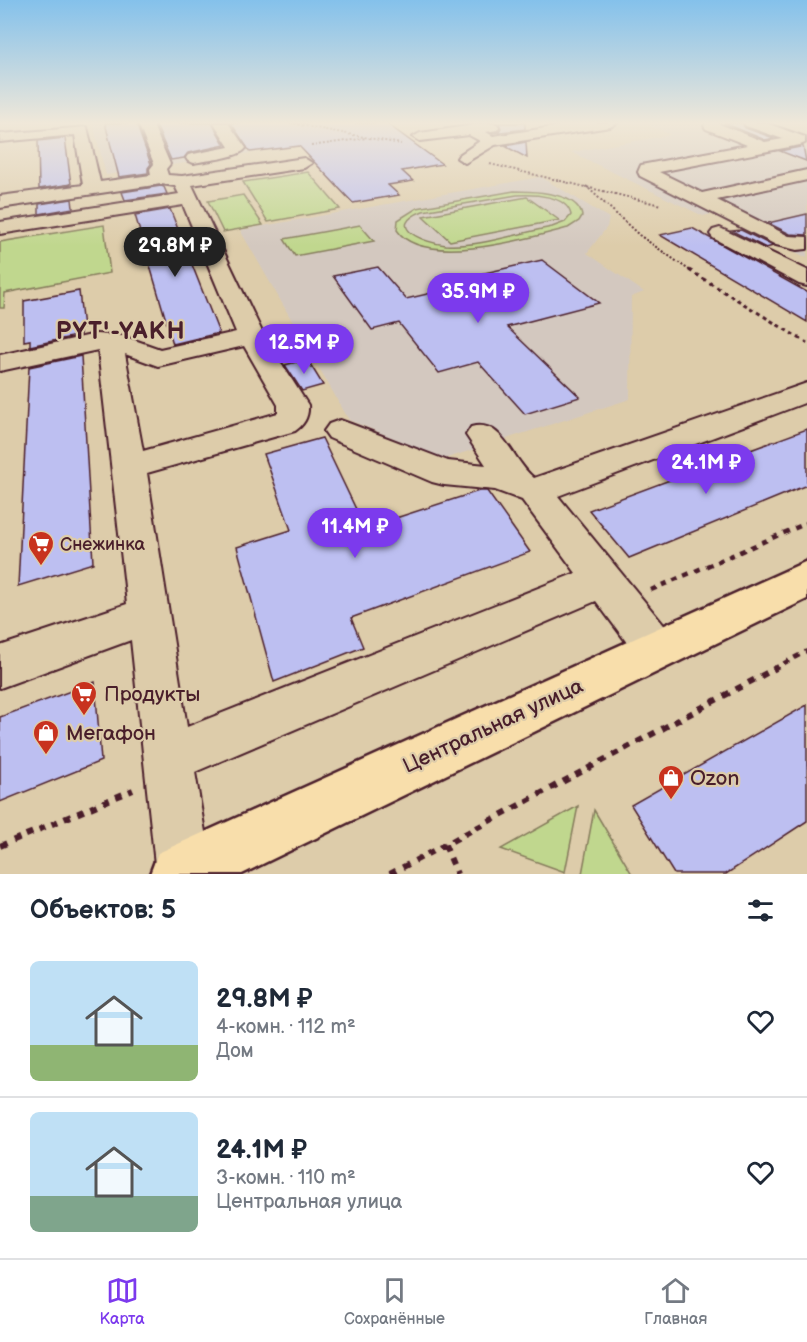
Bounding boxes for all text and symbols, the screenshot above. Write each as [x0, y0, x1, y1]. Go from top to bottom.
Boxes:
pin: 29.8M ₽ [120, 227, 230, 278]
text: 29.8M ₽ [138, 234, 212, 258]
pin: 35.9M ₽ [423, 273, 533, 324]
text: 35.9M ₽ [441, 280, 515, 304]
district label: PYT'-YAKH [56, 317, 186, 346]
pin: 12.5M ₽ [249, 324, 359, 375]
text: 12.5M ₽ [269, 331, 339, 355]
pin: 24.1M ₽ [651, 444, 761, 495]
text: 24.1M ₽ [671, 451, 741, 475]
pin: 11.4M ₽ [300, 508, 410, 559]
text: 11.4M ₽ [321, 515, 389, 539]
supermarket icon: Снежинка [26, 529, 56, 567]
place label: Снежинка [60, 534, 145, 555]
street label: Центральная улица [399, 673, 588, 779]
supermarket icon: Продукты [69, 679, 99, 717]
place label: Продукты [104, 682, 200, 707]
shop icon: Мегафон [31, 718, 61, 756]
place label: Мегафон [66, 721, 156, 746]
shop icon: Ozon [656, 763, 686, 801]
place label: Ozon [690, 766, 739, 791]
icon: filters [744, 894, 777, 927]
text: Объектов: 5 [30, 895, 176, 926]
text: 29.8M ₽ [216, 984, 313, 1015]
icon: home [78, 985, 150, 1057]
icon: heart [744, 1005, 777, 1038]
text: 4-комн. · 112 m² [216, 1015, 356, 1039]
text: Дом [216, 1039, 254, 1063]
text: 24.1M ₽ [216, 1135, 307, 1166]
icon: home [78, 1136, 150, 1208]
icon: heart [744, 1156, 777, 1189]
text: 3-комн. · 110 m² [216, 1166, 356, 1190]
text: Центральная улица [216, 1190, 402, 1214]
tab: Карта [100, 1274, 145, 1329]
tab: Сохранённые [344, 1274, 445, 1329]
tab: Главная [644, 1274, 707, 1329]

